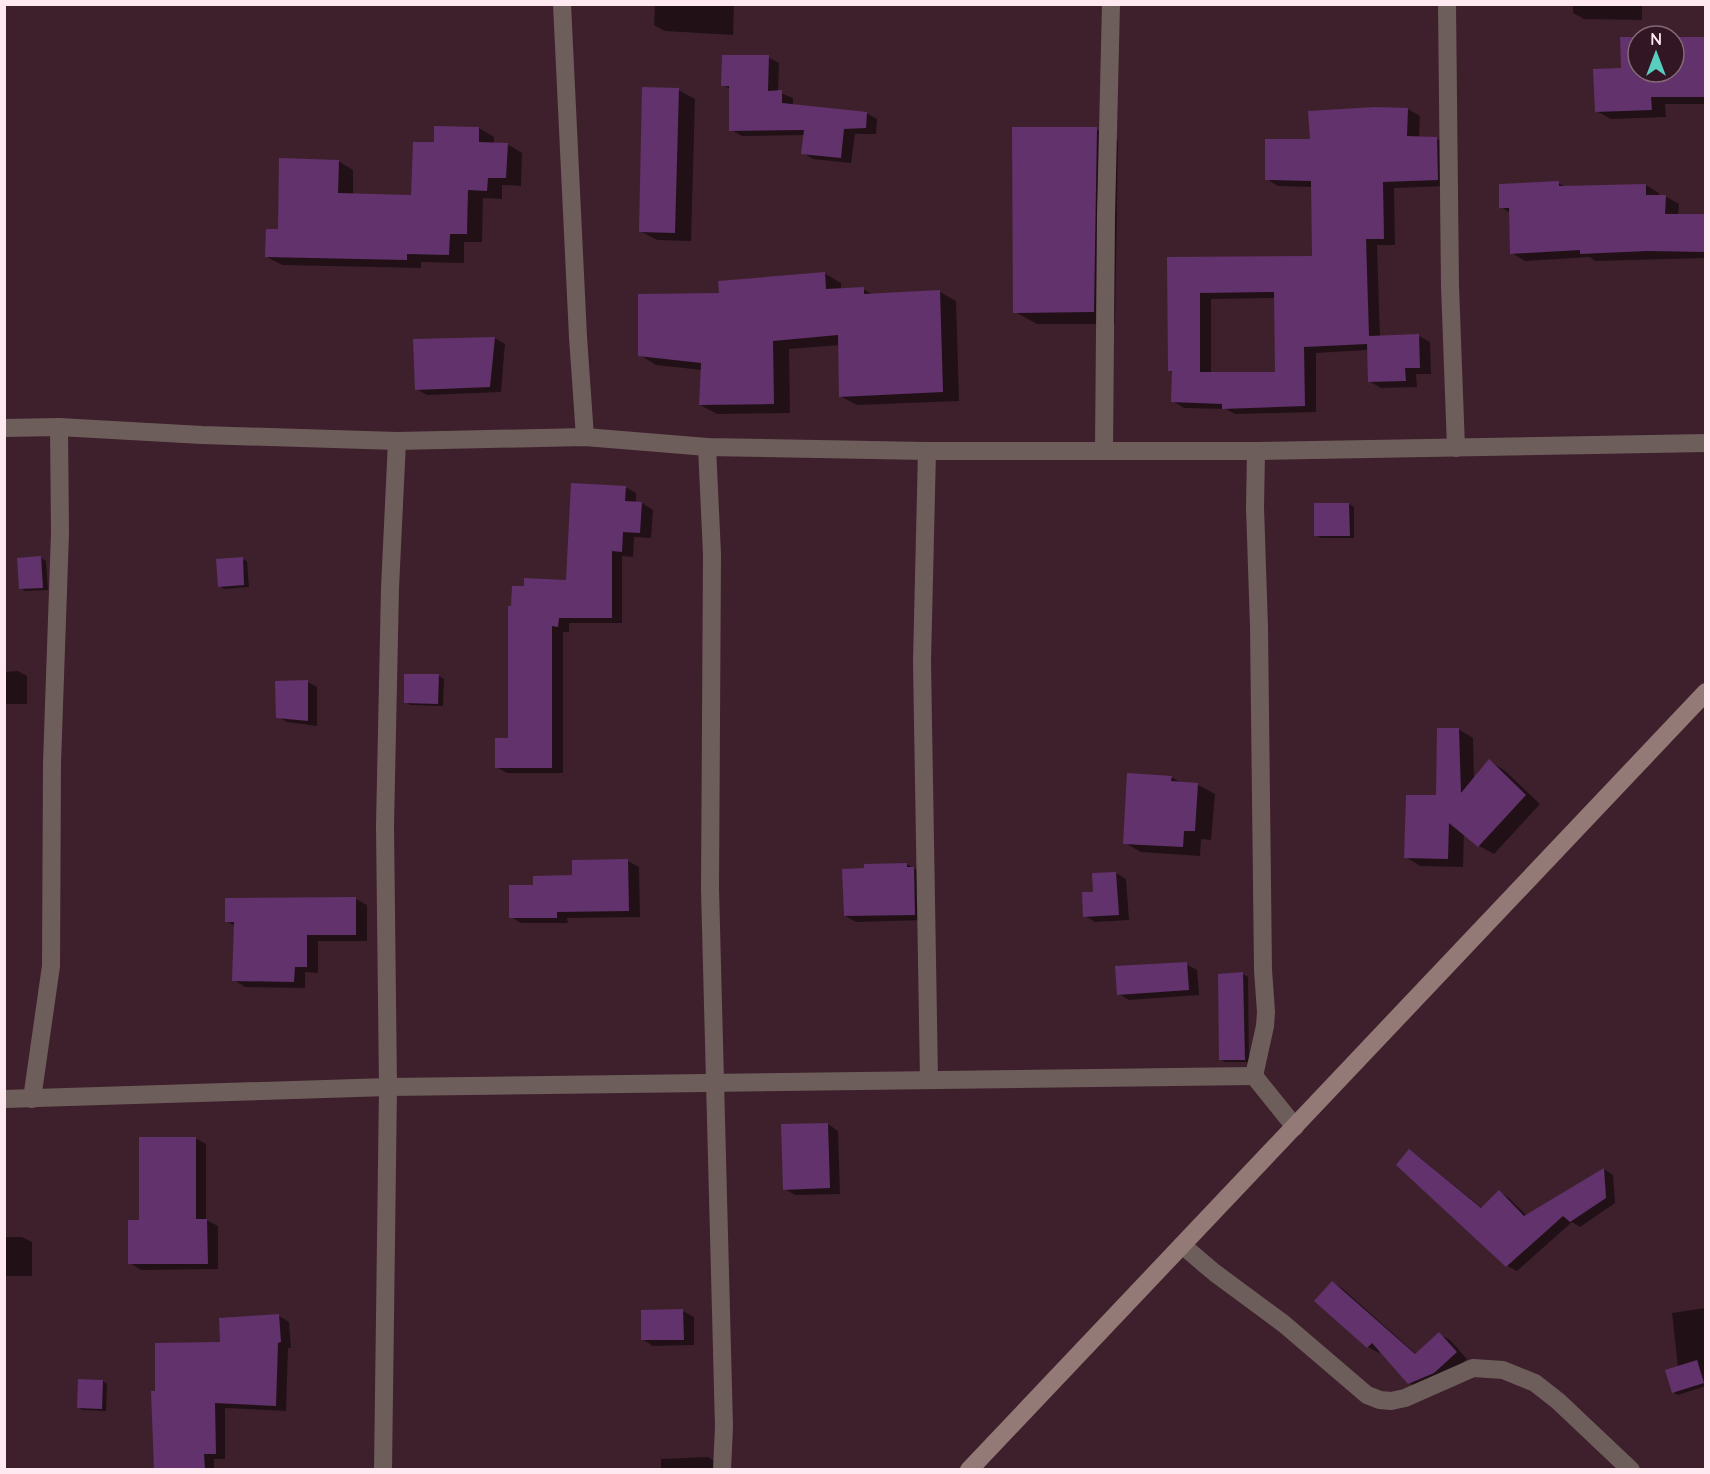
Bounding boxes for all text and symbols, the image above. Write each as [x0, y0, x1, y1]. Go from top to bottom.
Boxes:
north arrow [1626, 24, 1686, 84]
text: N [1650, 29, 1662, 49]

